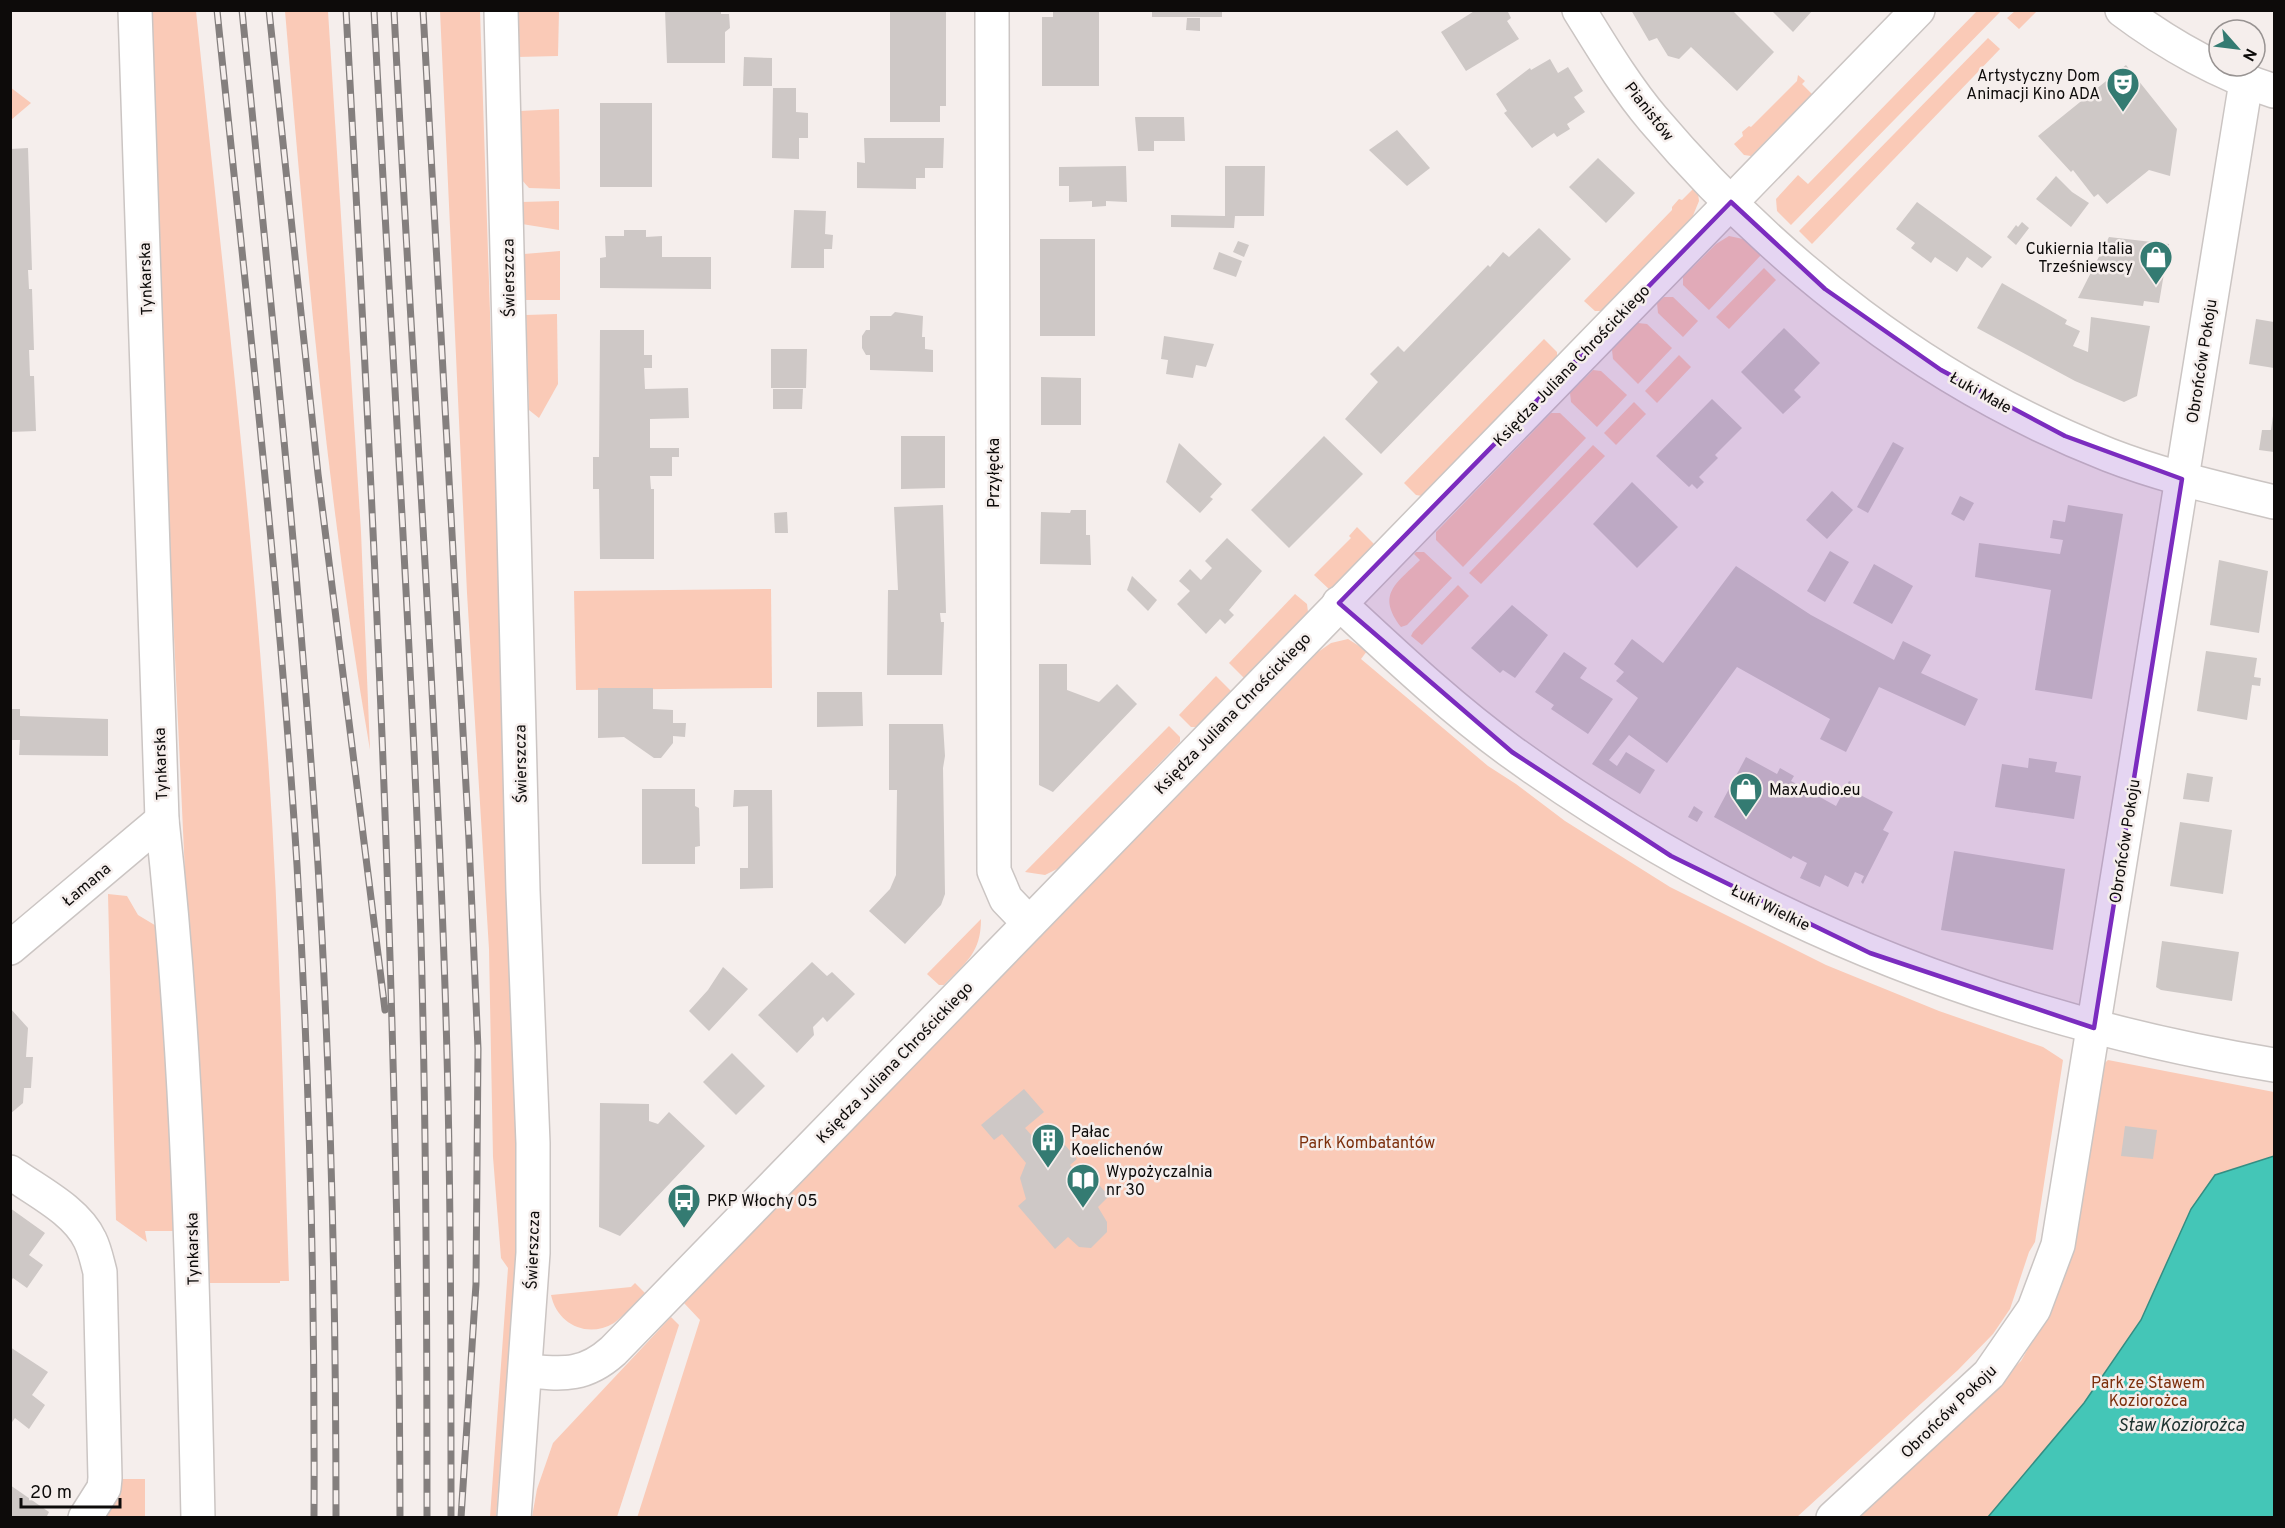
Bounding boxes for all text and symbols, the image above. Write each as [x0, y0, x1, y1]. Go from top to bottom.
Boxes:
north arrow [2207, 18, 2267, 78]
text: N [2237, 44, 2260, 64]
theatre icon: Artystyczny Dom Animacji Kino ADA [2105, 66, 2141, 113]
place label: Artystyczny Dom Animacji Kino ADA [1966, 67, 2100, 105]
street label: Pianistów [1619, 79, 1678, 146]
street label: Świerszcza [497, 238, 521, 318]
shop icon: Cukiernia Italia Trześniewscy [2138, 239, 2174, 286]
place label: Cukiernia Italia Trześniewscy [2025, 240, 2133, 278]
street label: Tynkarska [136, 242, 158, 316]
street label: Księdza Juliana Chrościckiego [1490, 281, 1655, 451]
street label: Obrońców Pokoju [2183, 298, 2223, 425]
street label: Łuki Małe [1945, 369, 2015, 419]
street label: Przyłęcka [985, 438, 1005, 508]
street label: Księdza Juliana Chrościckiego [1151, 629, 1316, 799]
street label: Świerszcza [509, 724, 533, 804]
street label: Tynkarska [151, 727, 173, 801]
shop icon: MaxAudio.eu [1728, 771, 1764, 818]
street label: Obrońców Pokoju [2106, 778, 2146, 905]
place label: MaxAudio.eu [1769, 781, 1861, 801]
street label: Łamana [59, 859, 116, 912]
street label: Łuki Wielkie [1727, 881, 1813, 937]
street label: Księdza Juliana Chrościckiego [813, 978, 978, 1148]
building icon: Pałac Koelichenów [1030, 1122, 1066, 1169]
place label: Pałac Koelichenów [1071, 1123, 1163, 1161]
park label: Park Kombatantów [1299, 1134, 1435, 1154]
library icon: Wypożyczalnia nr 30 [1065, 1162, 1101, 1209]
place label: Wypożyczalnia nr 30 [1106, 1163, 1212, 1201]
bus stop icon: PKP Włochy 05 [666, 1182, 702, 1229]
place label: PKP Włochy 05 [707, 1192, 817, 1212]
street label: Świerszcza [521, 1210, 545, 1290]
street label: Tynkarska [183, 1212, 205, 1286]
street label: Obrońców Pokoju [1897, 1362, 2002, 1463]
park label: Park ze Stawem Koziorożca [2091, 1374, 2205, 1412]
water label: Staw Koziorożca [2118, 1415, 2245, 1438]
scale bar [21, 1471, 120, 1509]
text: 20 m [30, 1482, 72, 1505]

